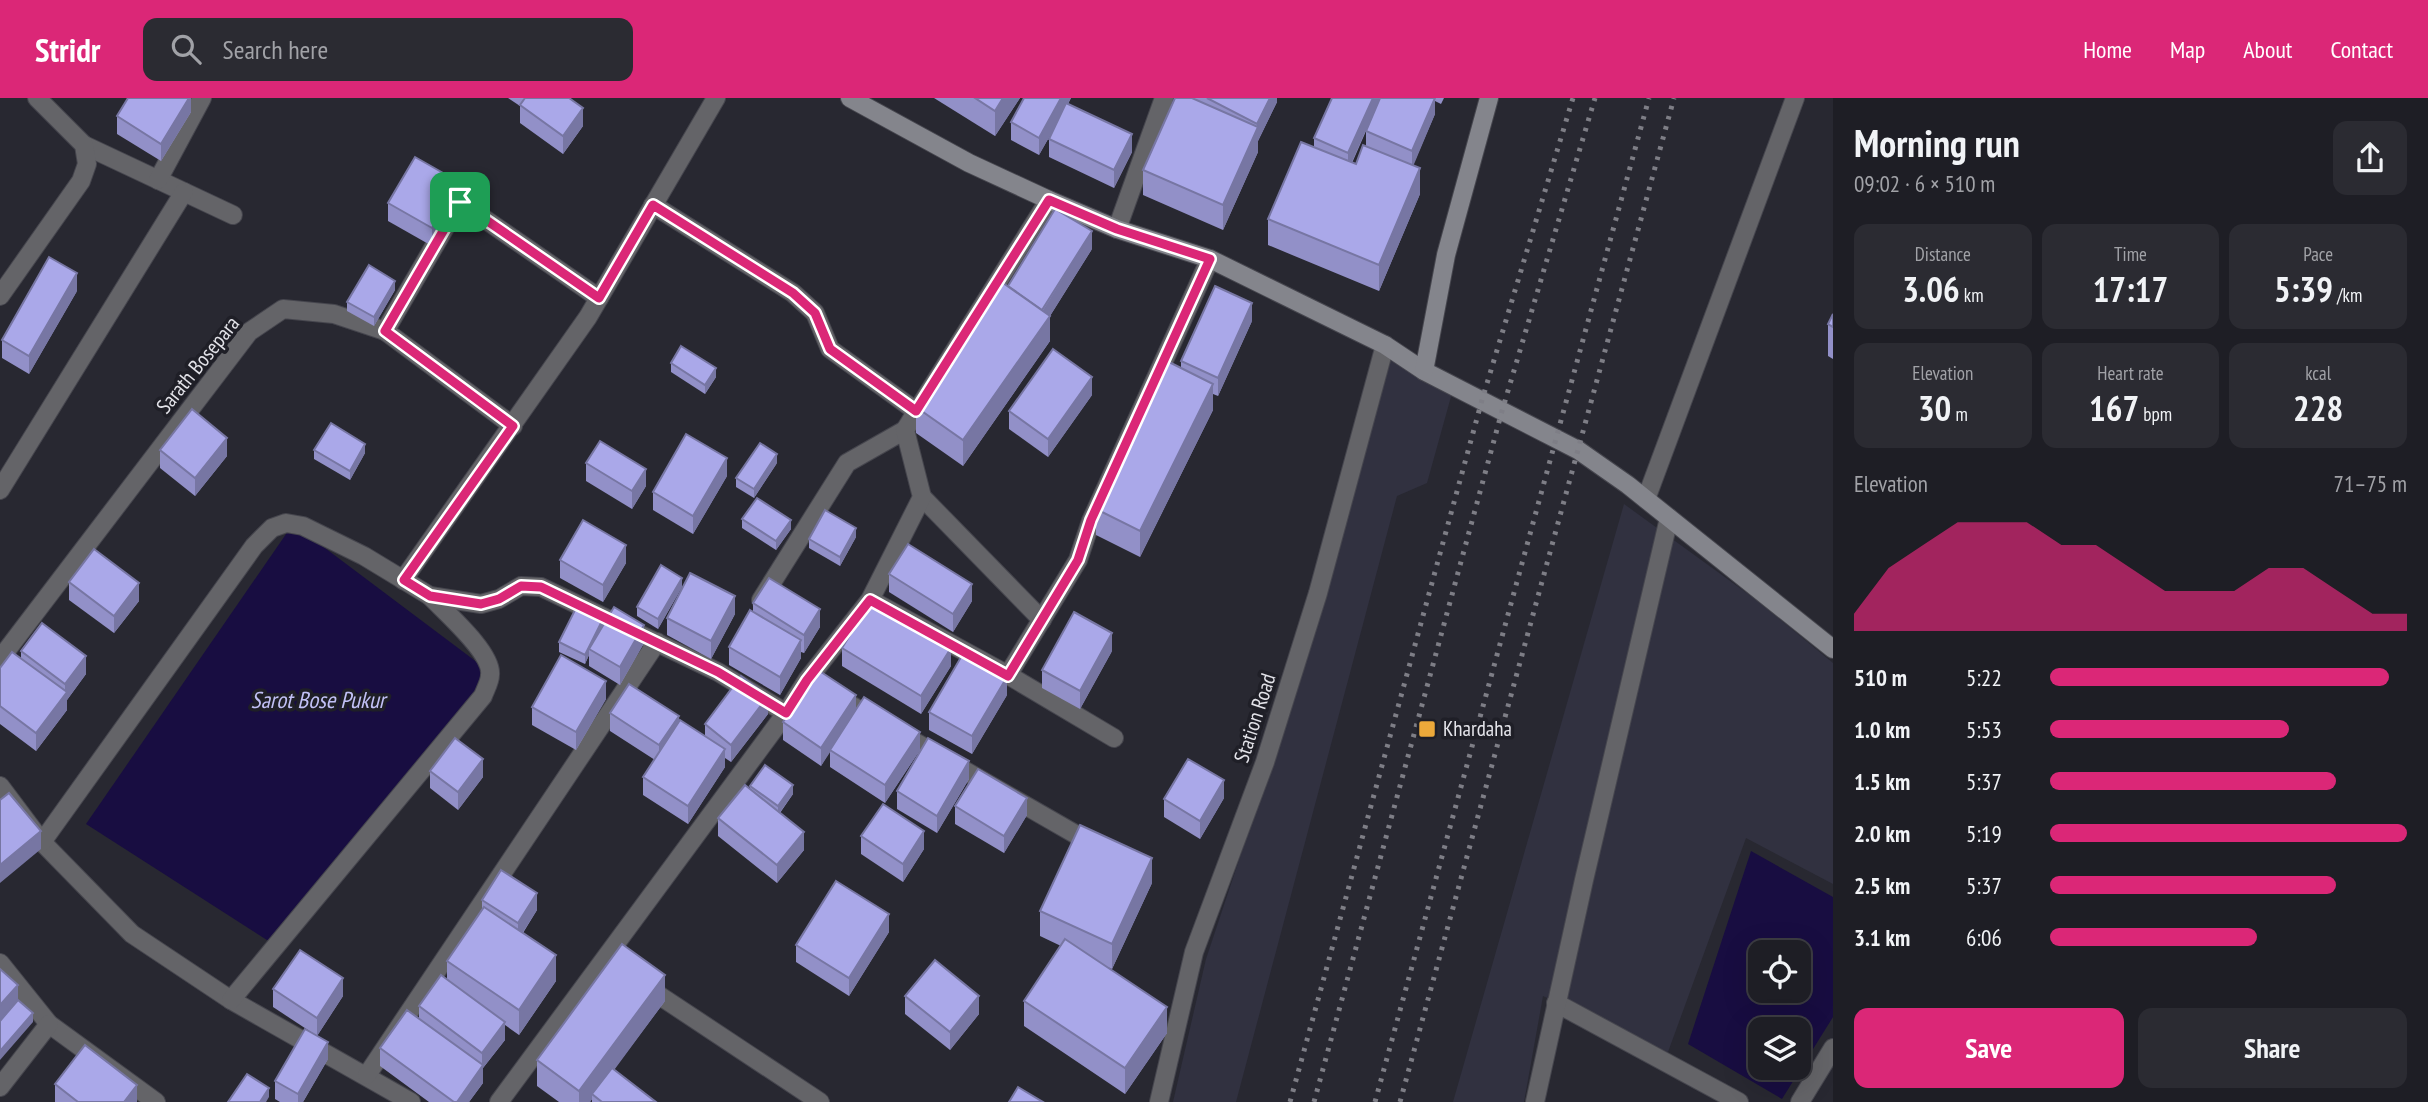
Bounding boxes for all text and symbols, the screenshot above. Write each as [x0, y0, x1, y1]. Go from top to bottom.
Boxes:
search box [143, 18, 633, 81]
text: Stridr [35, 28, 101, 71]
icon: search [167, 30, 205, 68]
text: Search here [223, 33, 328, 66]
text: Home [2083, 34, 2132, 65]
text: Map [2170, 34, 2205, 65]
text: About [2243, 34, 2292, 65]
text: Contact [2330, 34, 2393, 65]
text: Morning run [1854, 118, 2020, 167]
button: share [2333, 121, 2407, 195]
text: 09:02 · 6 × 510 m [1854, 169, 1995, 198]
pin [430, 172, 490, 232]
icon: arrive [441, 183, 479, 221]
text: Distance [1915, 242, 1971, 266]
text: Time [2114, 242, 2147, 266]
text: Pace [2303, 242, 2333, 266]
text: 3.06 [1902, 266, 1960, 312]
text: 17:17 [2093, 266, 2168, 312]
text: 5:39 [2274, 266, 2333, 312]
text: km [1960, 283, 1984, 307]
text: /km [2333, 283, 2362, 307]
street label: Sarath Bosepara [150, 311, 245, 419]
text: Elevation [1912, 361, 1973, 385]
text: Heart rate [2097, 361, 2164, 385]
text: kcal [2305, 361, 2331, 385]
text: 30 [1918, 385, 1951, 431]
text: 167 [2089, 385, 2139, 431]
text: 228 [2293, 385, 2343, 431]
text: m [1951, 402, 1968, 426]
text: bpm [2139, 402, 2172, 426]
text: Elevation [1854, 469, 1928, 498]
text: 71–75 m [2334, 469, 2407, 498]
text: 510 m [1854, 663, 1907, 692]
text: 5:22 [1966, 663, 2002, 692]
street label: Station Road [1227, 670, 1282, 766]
water label: Sarot Bose Pukur [251, 685, 389, 714]
place label: Khardaha [1443, 715, 1512, 742]
text: 1.0 km [1854, 715, 1910, 744]
text: 5:53 [1966, 715, 2002, 744]
marker: Khardaha [1417, 719, 1437, 739]
text: 1.5 km [1854, 767, 1910, 796]
text: 5:37 [1966, 767, 2002, 796]
text: 2.0 km [1854, 819, 1910, 848]
text: 5:19 [1966, 819, 2002, 848]
text: 2.5 km [1854, 871, 1910, 900]
text: 5:37 [1966, 871, 2002, 900]
text: 3.1 km [1854, 923, 1910, 952]
text: 6:06 [1966, 923, 2002, 952]
map controls [1748, 940, 1811, 1080]
button: locate [1748, 940, 1811, 1003]
button: Save [1854, 1008, 2124, 1088]
button: Share [2138, 1008, 2407, 1088]
button: layers [1748, 1017, 1811, 1080]

